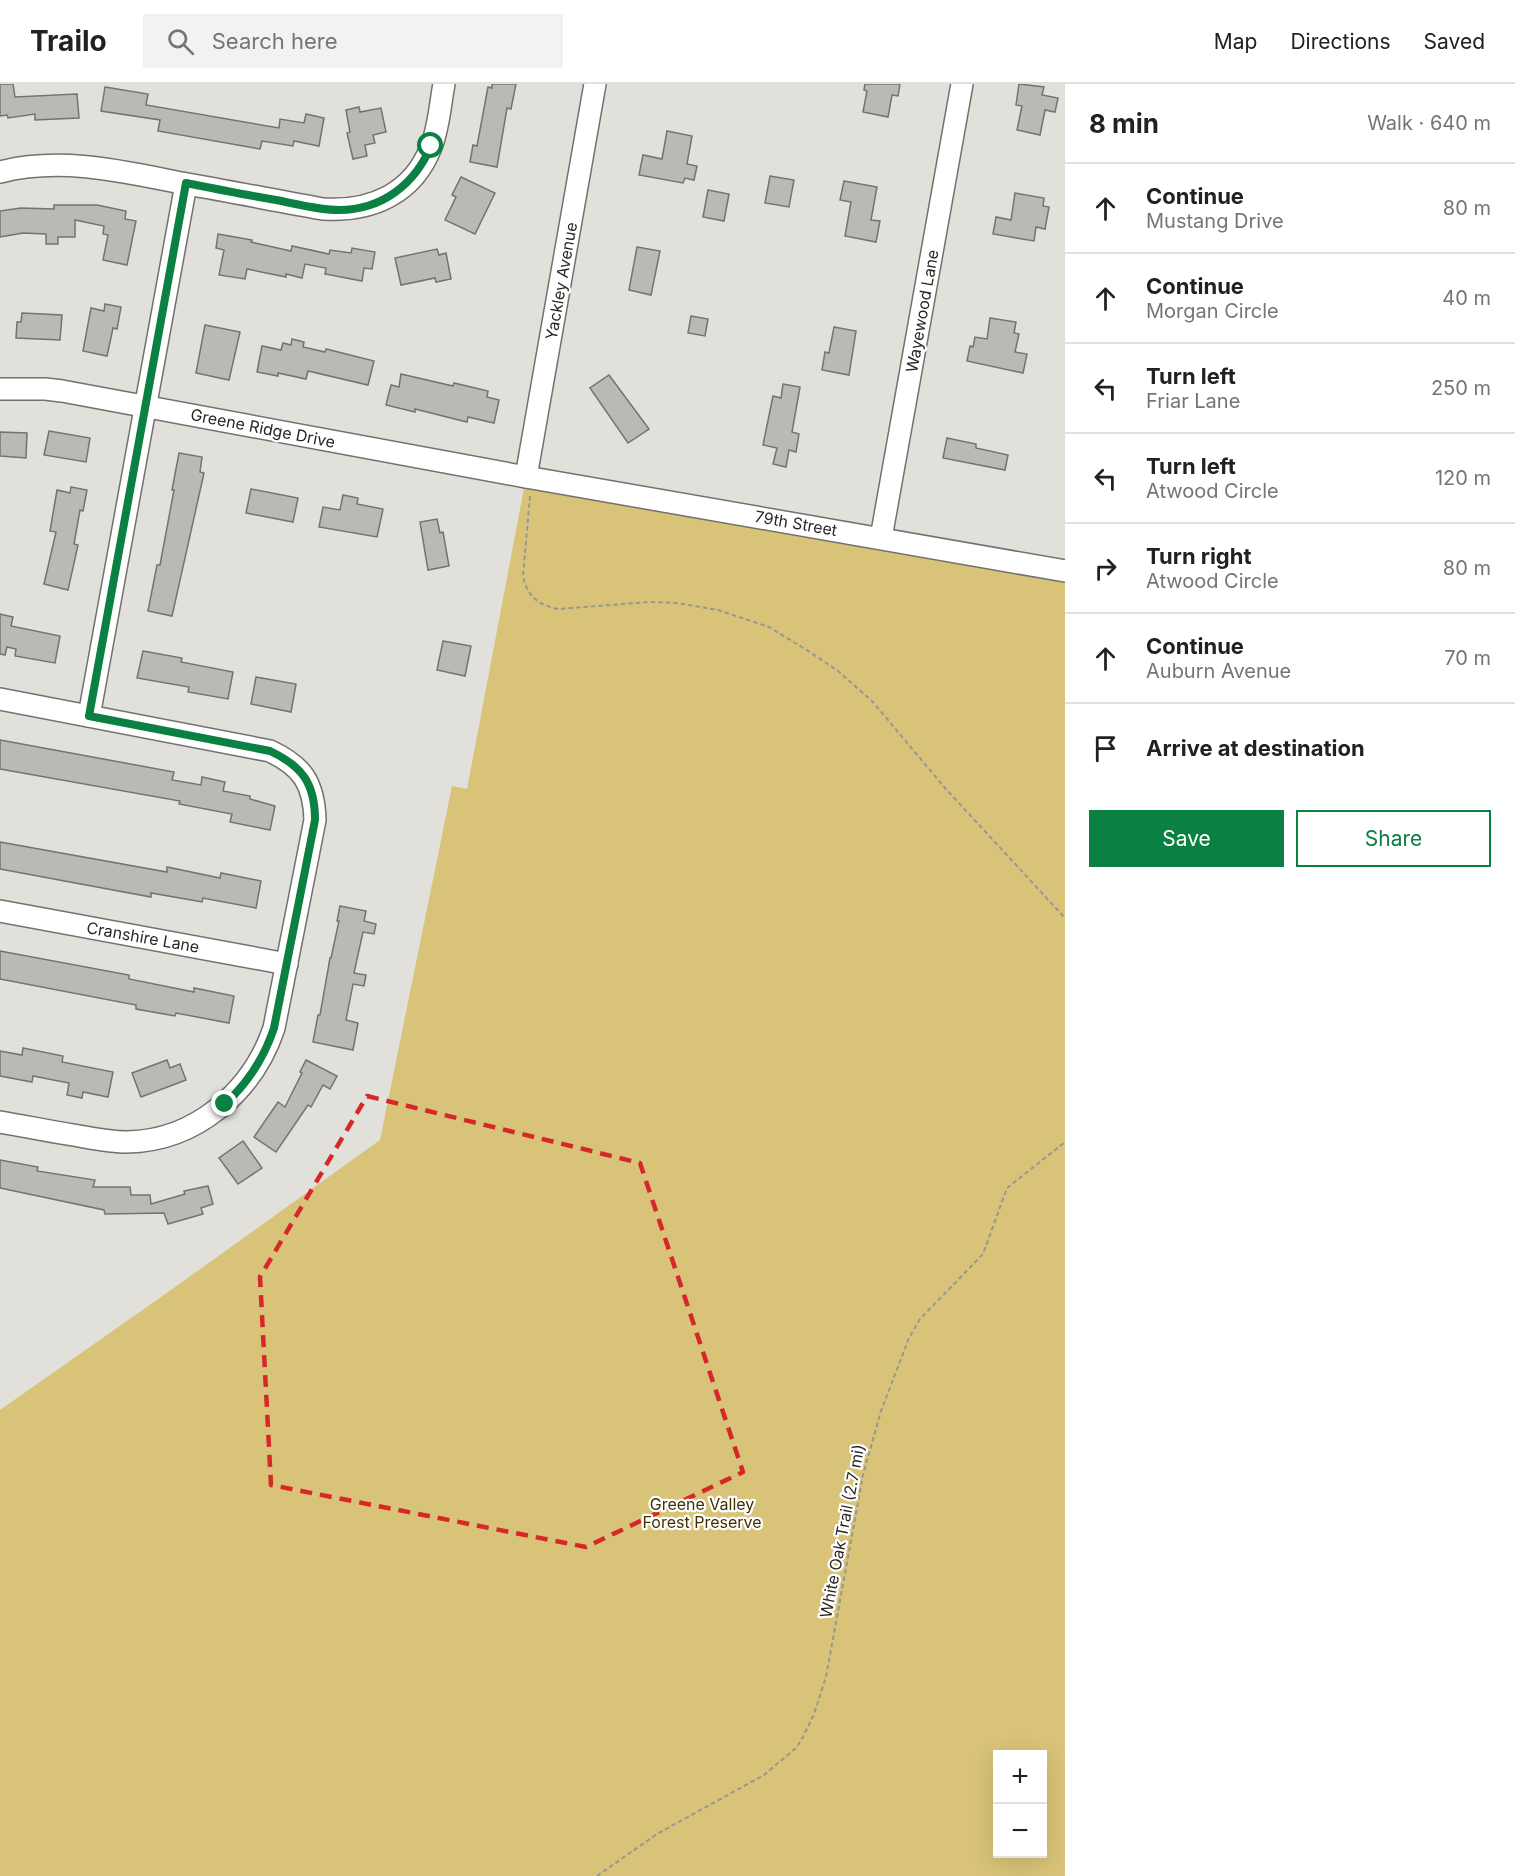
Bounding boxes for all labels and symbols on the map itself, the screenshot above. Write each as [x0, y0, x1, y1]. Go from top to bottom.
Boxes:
route start [417, 132, 443, 158]
street label: Yackley Avenue [541, 221, 581, 341]
street label: Wayewood Lane [901, 248, 943, 374]
street label: Greene Ridge Drive [189, 404, 337, 452]
street label: 79th Street [753, 506, 839, 540]
street label: Cranshire Lane [85, 917, 201, 957]
route end [211, 1090, 237, 1116]
street label: White Oak Trail (2.7 mi) [815, 1442, 869, 1620]
park label: Greene Valley Forest Preserve [642, 1494, 762, 1532]

